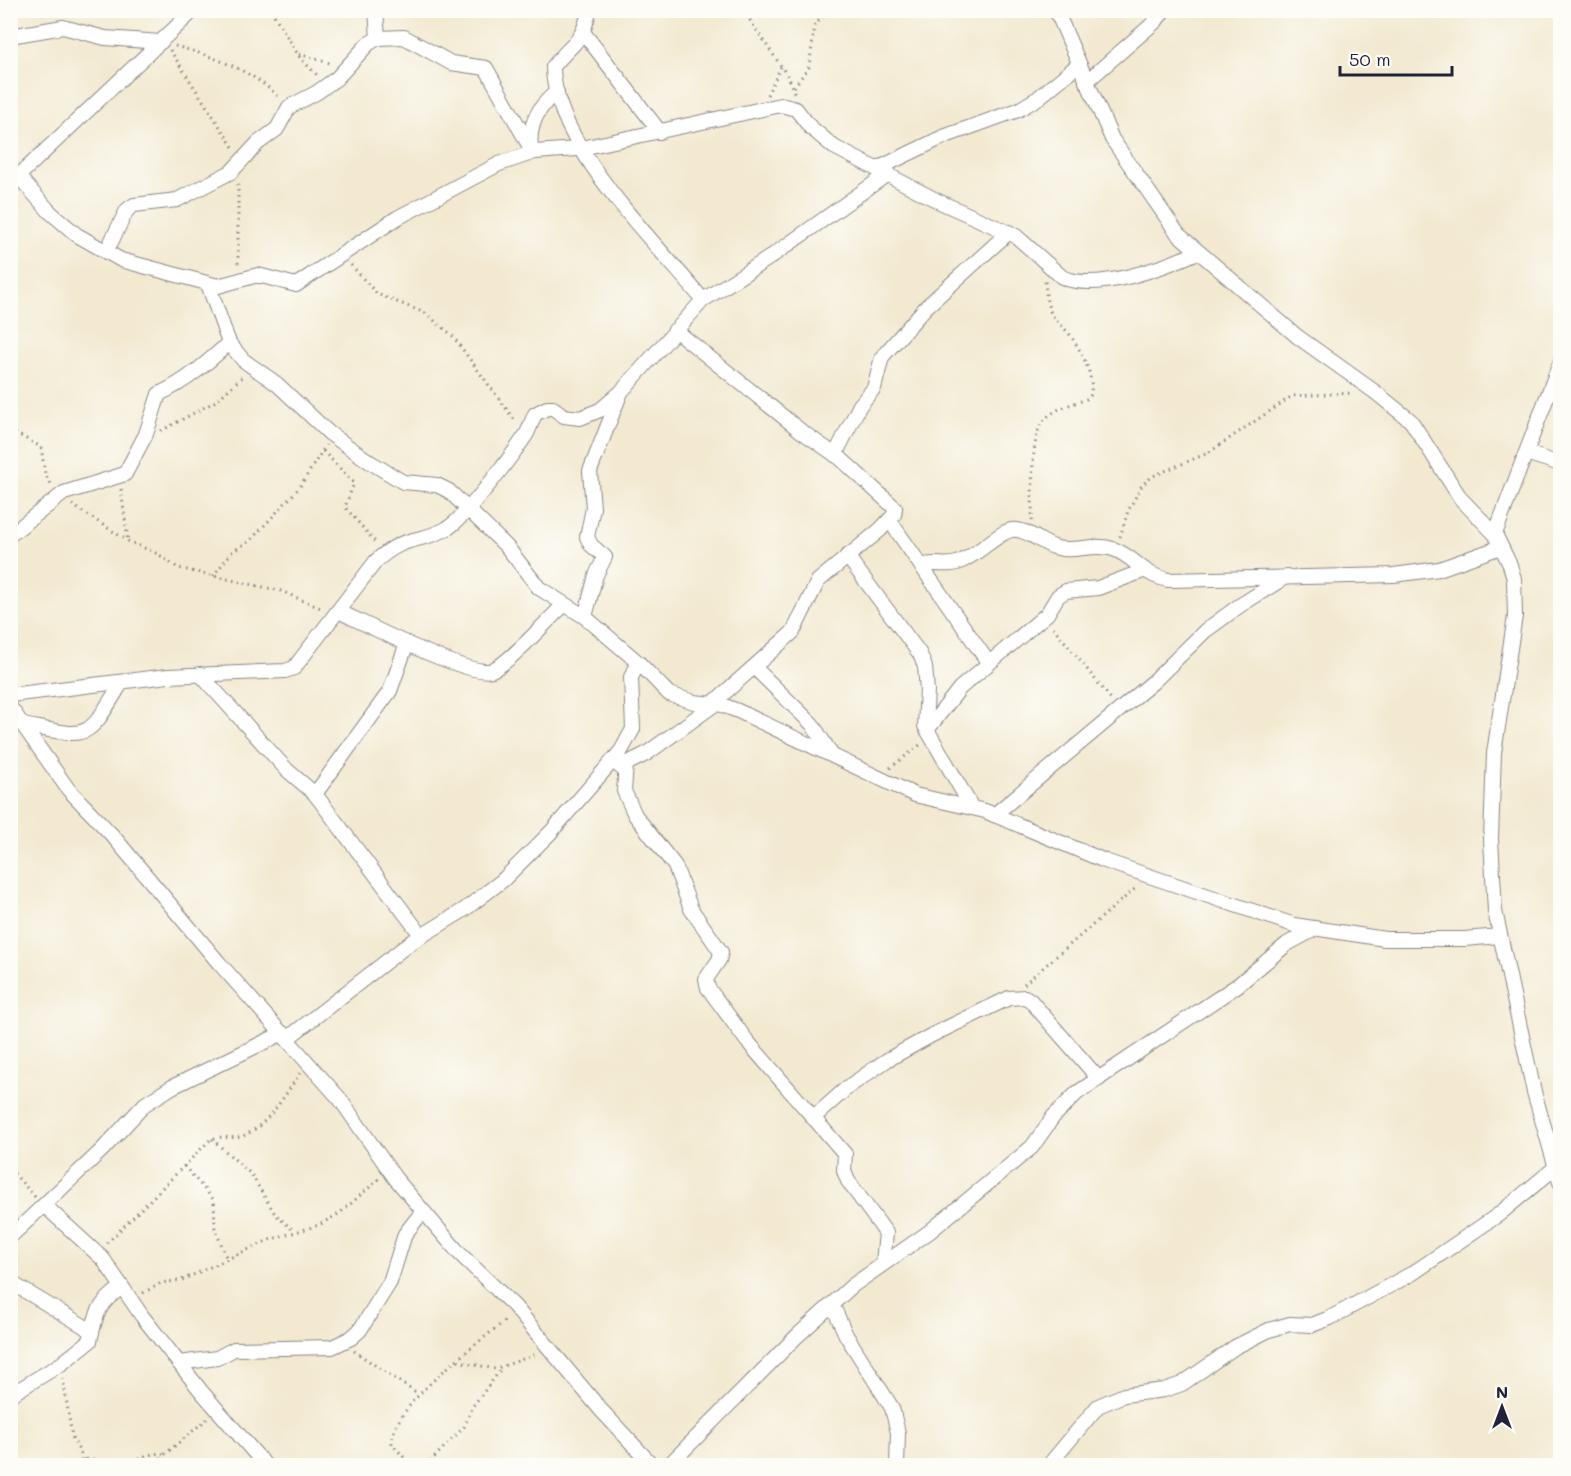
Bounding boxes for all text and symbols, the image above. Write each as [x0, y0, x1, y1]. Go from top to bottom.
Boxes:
scale bar [1340, 39, 1452, 77]
text: 50 m [1349, 47, 1391, 71]
north arrow [1472, 1377, 1532, 1437]
text: N [1496, 1381, 1508, 1402]

